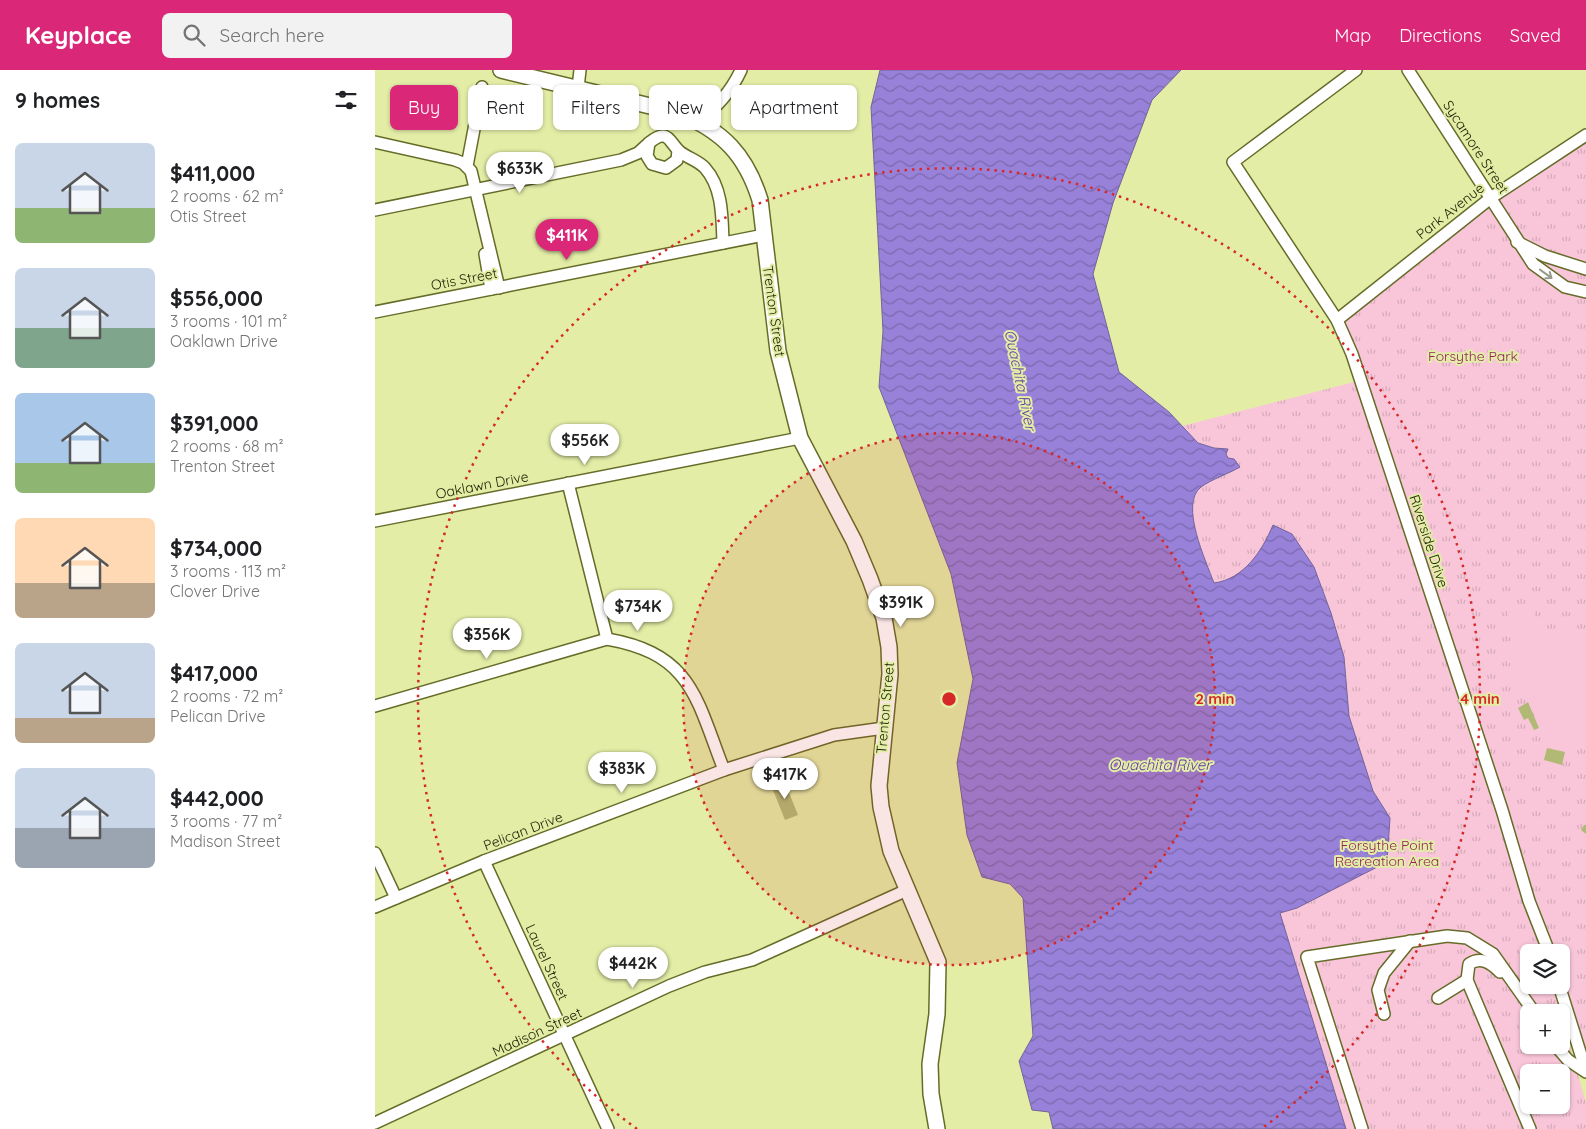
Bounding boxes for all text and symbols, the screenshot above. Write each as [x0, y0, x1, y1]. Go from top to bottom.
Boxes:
search box [162, 13, 512, 58]
text: Keyplace [25, 20, 132, 50]
icon: search [180, 21, 208, 49]
text: Search here [220, 23, 325, 47]
text: Map [1334, 24, 1371, 47]
text: Directions [1399, 24, 1482, 47]
text: Saved [1510, 24, 1561, 47]
chip: Buy [390, 85, 458, 130]
chip: Rent [468, 85, 543, 130]
chip: Filters [553, 85, 639, 130]
chip: New [649, 85, 721, 130]
chip: Apartment [731, 85, 857, 130]
icon: filters [332, 86, 360, 114]
text: 9 homes [15, 87, 100, 113]
street label: Sycamore Street [1439, 97, 1513, 197]
pin: $633K [485, 152, 555, 194]
text: $633K [497, 158, 543, 178]
text: $411,000 [170, 160, 255, 186]
icon: home [55, 163, 115, 223]
street label: Park Avenue [1412, 179, 1488, 243]
text: 2 rooms · 62 m² [170, 186, 284, 206]
text: Otis Street [170, 206, 247, 226]
pin: $411K [532, 218, 602, 261]
text: $411K [546, 225, 588, 245]
street label: Otis Street [429, 264, 499, 294]
street label: Trenton Street [759, 264, 789, 358]
one-way arrow [1539, 269, 1552, 280]
text: $556,000 [170, 285, 263, 311]
icon: home [55, 288, 115, 348]
text: 3 rooms · 101 m² [170, 311, 287, 331]
water label: Ouachita River [1001, 328, 1041, 434]
text: Oaklawn Drive [170, 331, 278, 351]
park label: Forsythe Park [1428, 347, 1518, 365]
text: $391,000 [170, 410, 258, 436]
icon: home [55, 413, 115, 473]
pin: $556K [550, 424, 620, 466]
text: $556K [561, 430, 609, 450]
text: 2 rooms · 68 m² [170, 436, 284, 456]
text: Trenton Street [170, 456, 275, 476]
street label: Oaklawn Drive [434, 467, 530, 503]
street label: Riverside Drive [1406, 492, 1452, 590]
text: $734,000 [170, 535, 262, 561]
icon: home [55, 538, 115, 598]
text: 3 rooms · 113 m² [170, 561, 286, 581]
text: Clover Drive [170, 581, 260, 601]
pin: $391K [866, 586, 936, 628]
pin: $734K [603, 590, 673, 632]
text: $391K [879, 592, 923, 612]
text: $734K [615, 596, 661, 616]
pin: $356K [452, 618, 522, 660]
text: $356K [464, 624, 510, 644]
text: $417,000 [170, 660, 258, 686]
street label: Trenton Street [872, 661, 898, 755]
icon: home [55, 663, 115, 723]
text: 2 rooms · 72 m² [170, 686, 283, 706]
text: 2 min [1195, 689, 1235, 708]
text: 4 min [1460, 689, 1500, 708]
centre of rings [940, 690, 958, 708]
text: Pelican Drive [170, 706, 266, 726]
pin: $383K [587, 752, 657, 794]
water label: Ouachita River [1109, 755, 1213, 774]
text: $383K [599, 758, 645, 778]
pin: $417K [750, 758, 820, 800]
text: $417K [763, 764, 807, 784]
text: $442,000 [170, 785, 264, 811]
icon: home [55, 788, 115, 848]
street label: Pelican Drive [481, 808, 565, 854]
text: 3 rooms · 77 m² [170, 811, 282, 831]
text: Madison Street [170, 831, 281, 851]
park label: Forsythe Point Recreation Area [1335, 836, 1439, 870]
street label: Laurel Street [522, 921, 573, 1003]
map controls [1520, 944, 1570, 1114]
button: layers [1520, 944, 1570, 994]
pin: $442K [598, 946, 668, 989]
text: $442K [609, 953, 657, 973]
street label: Madison Street [489, 1003, 585, 1061]
button: + [1520, 1004, 1570, 1054]
button: − [1520, 1064, 1570, 1114]

